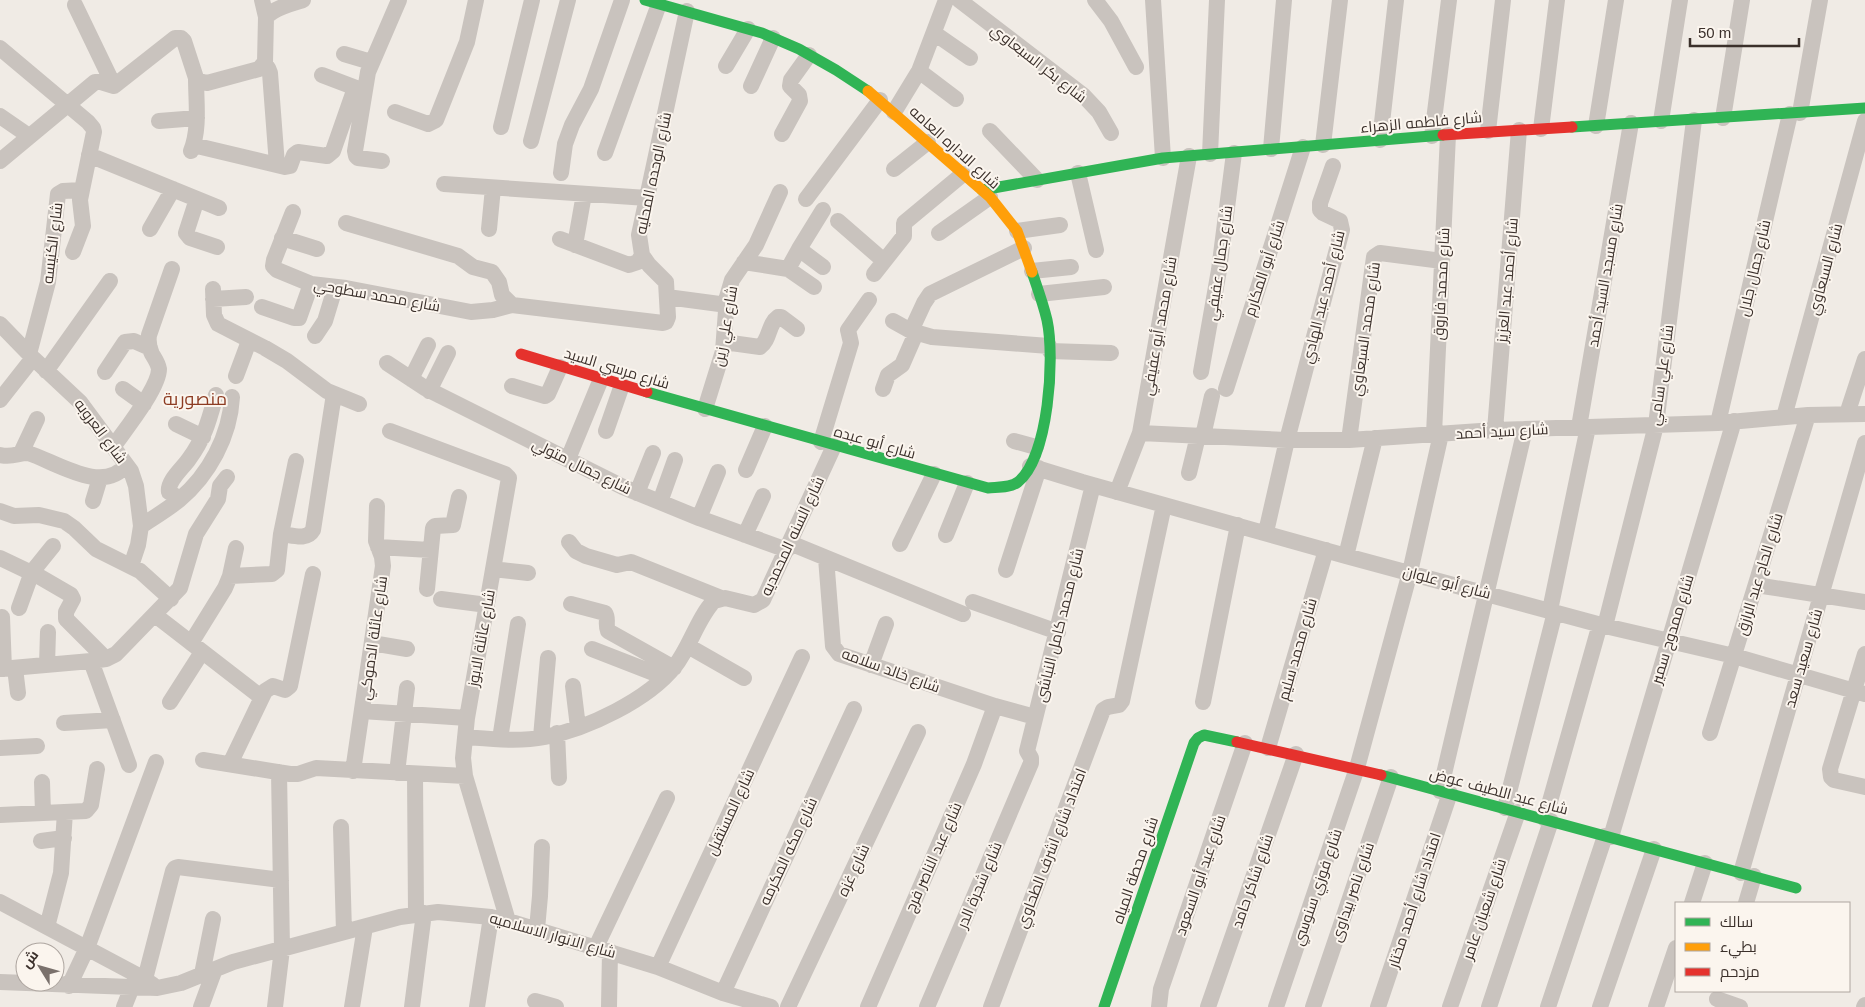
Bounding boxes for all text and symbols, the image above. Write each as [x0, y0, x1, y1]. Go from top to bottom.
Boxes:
scale bar [1690, 15, 1799, 47]
street label: شارع بكر السبعاوي [985, 20, 1090, 109]
text: 50 m [1698, 24, 1731, 41]
street label: شارع الاداره العامه [904, 102, 1004, 194]
street label: شارع فاطمه الزهراء [1359, 108, 1483, 139]
street label: شارع الوحده المحليه [632, 110, 677, 236]
street label: شارع الكنيسه [39, 201, 68, 285]
street label: شارع مسجد السيد أحمد [1583, 202, 1629, 348]
street label: شارع جمال عفيفي [1203, 204, 1239, 322]
street label: شارع أحمد عبد العزيز [1492, 217, 1524, 344]
street label: شارع أبو المكارم [1240, 218, 1290, 319]
street label: شارع جمال جلال [1735, 218, 1776, 319]
street label: شارع السبعاوي [1805, 221, 1849, 318]
street label: شارع محمد فاروق [1430, 227, 1455, 341]
street label: شارع أحمد عبد الهادي [1297, 228, 1352, 366]
street label: شارع محمد أبو عفيفي [1137, 255, 1184, 398]
street label: شارع محمد السبعاوي [1347, 261, 1387, 398]
street label: شارع محمد سطوحي [312, 276, 442, 318]
street label: شارع علي زين [710, 284, 744, 368]
street label: شارع علي سامي [1646, 323, 1680, 427]
street label: شارع مرسي السيد [561, 344, 672, 396]
district label: منصورية [163, 389, 227, 410]
street label: شارع العروبه [69, 395, 131, 468]
street label: شارع سيد أحمد [1455, 419, 1549, 445]
street label: شارع أبو عبده [831, 421, 918, 465]
street label: شارع جمال متولي [528, 435, 634, 501]
street label: شارع السنه المحمديه [757, 474, 830, 600]
street label: شارع الحاج عبد الرازق [1732, 511, 1789, 638]
street label: شارع محمد كامل النباشى [1032, 546, 1089, 704]
street label: شارع أبو علوان [1400, 561, 1493, 605]
street label: شارع ممدوح سمير [1647, 572, 1700, 688]
street label: شارع عائلة الدموكي [356, 575, 394, 702]
street label: شارع عائلة الابوز [464, 588, 501, 689]
street label: شارع محمد سليم [1274, 596, 1323, 703]
street label: شارع سعيد سعد [1781, 607, 1828, 710]
street label: شارع خالد سلامه [839, 644, 942, 698]
street label: شارع عبد اللطيف عوض [1427, 764, 1570, 821]
street label: شارع المستقبل [703, 766, 760, 859]
street label: امتداد شارع اشرف الطحاوي [1013, 766, 1093, 932]
street label: شارع مكه المكرمه [756, 795, 823, 909]
street label: شارع عبد الناصر فرج [901, 799, 968, 916]
street label: شارع عيد أبو السعود [1170, 812, 1231, 938]
street label: شارع محطة المياه [1109, 814, 1164, 927]
street label: شارع فوزي سنوسي [1289, 826, 1349, 949]
street label: امتداد شارع أحمد مختار [1383, 830, 1447, 972]
street label: شارع شاكر حامد [1228, 832, 1279, 931]
street label: شارع شجرة الدر [953, 839, 1008, 933]
street label: شارع ناصر بيداوى [1327, 840, 1380, 945]
street label: شارع غزه [834, 841, 875, 900]
street label: شارع شعبان عامر [1458, 856, 1512, 964]
legend [1675, 902, 1850, 992]
street label: شارع الانوار الاسلاميه [487, 909, 618, 964]
text: سالك [1720, 913, 1753, 930]
text: بطيء [1720, 938, 1757, 959]
north arrow [15, 942, 65, 992]
text: ش [18, 947, 42, 972]
text: مزدحم [1720, 963, 1760, 982]

